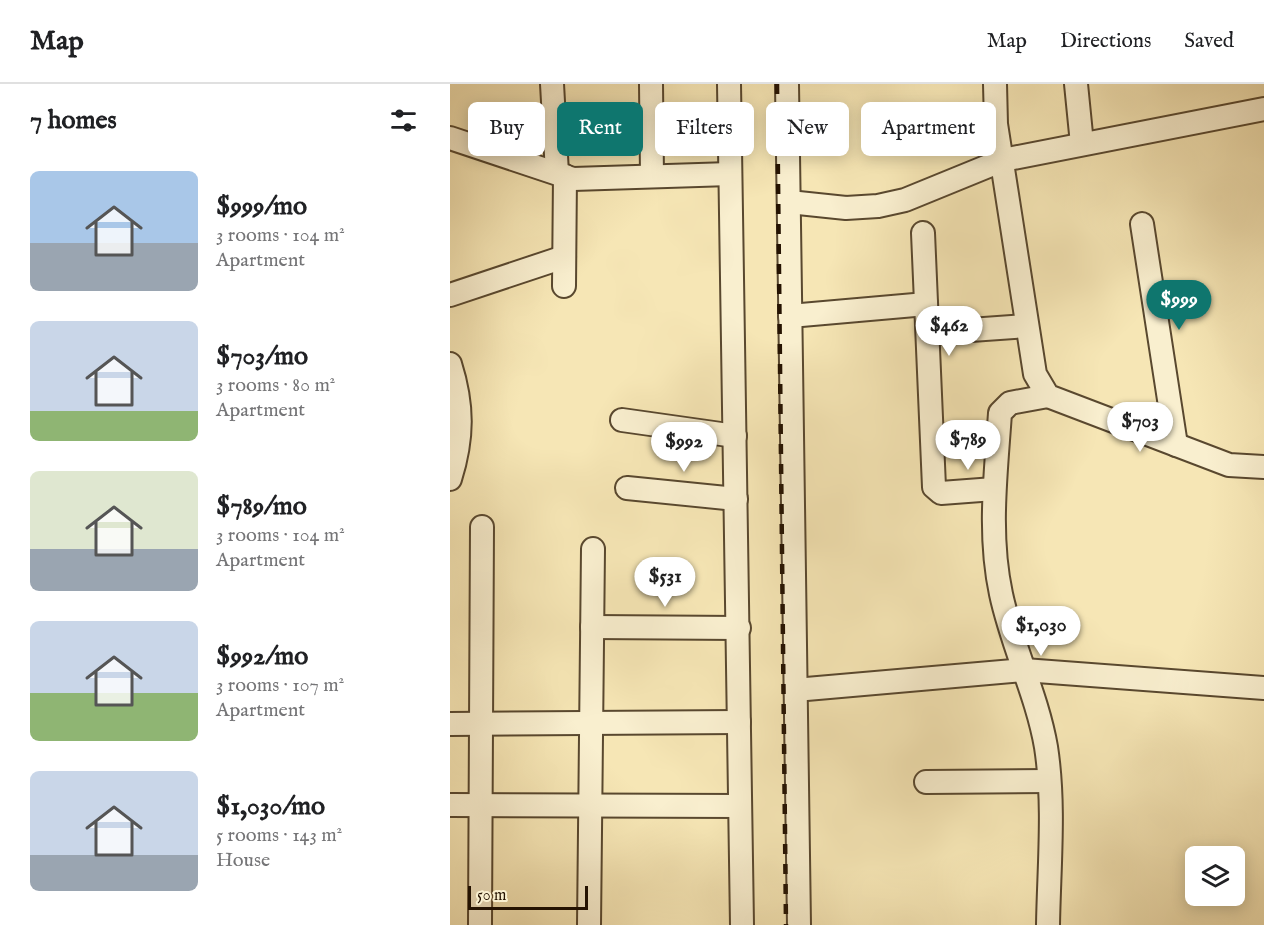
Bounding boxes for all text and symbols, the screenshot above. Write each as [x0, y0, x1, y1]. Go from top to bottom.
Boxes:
text: Map [30, 24, 84, 59]
text: Map [987, 28, 1027, 55]
text: Directions [1060, 28, 1151, 55]
text: Saved [1184, 28, 1234, 55]
chip: Buy [468, 102, 545, 156]
chip: Rent [557, 102, 643, 156]
chip: Filters [655, 102, 754, 156]
chip: New [766, 102, 849, 156]
chip: Apartment [861, 102, 996, 156]
text: 7 homes [30, 104, 117, 137]
icon: filters [387, 104, 420, 137]
text: $999/mo [216, 190, 307, 223]
icon: home [78, 195, 150, 267]
text: 3 rooms · 104 m² [216, 223, 345, 248]
text: Apartment [216, 248, 305, 273]
pin: $999 [1143, 280, 1215, 331]
text: $999 [1160, 287, 1198, 312]
pin: $462 [913, 306, 985, 357]
text: $462 [930, 313, 968, 338]
text: $703/mo [216, 340, 308, 373]
icon: home [78, 345, 150, 417]
text: 3 rooms · 80 m² [216, 373, 335, 398]
text: Apartment [216, 398, 305, 423]
pin: $703 [1104, 402, 1176, 453]
text: $703 [1121, 409, 1159, 434]
pin: $789 [932, 420, 1004, 471]
pin: $992 [648, 422, 720, 473]
text: $789 [949, 427, 987, 452]
text: $992 [665, 429, 703, 454]
text: $789/mo [216, 490, 307, 523]
icon: home [78, 495, 150, 567]
text: 3 rooms · 104 m² [216, 523, 345, 548]
text: Apartment [216, 548, 305, 573]
pin: $531 [629, 557, 701, 608]
text: $531 [648, 564, 682, 589]
pin: $1,030 [992, 606, 1090, 657]
text: $1,030 [1016, 613, 1066, 638]
text: $992/mo [216, 640, 308, 673]
icon: home [78, 645, 150, 717]
text: 3 rooms · 107 m² [216, 673, 344, 698]
text: Apartment [216, 698, 305, 723]
text: $1,030/mo [216, 790, 325, 823]
icon: home [78, 795, 150, 867]
text: 5 rooms · 143 m² [216, 823, 342, 848]
map controls [1185, 846, 1245, 906]
button: layers [1185, 846, 1245, 906]
text: House [216, 848, 270, 873]
scale bar [468, 883, 588, 910]
text: 50 m [477, 886, 506, 906]

